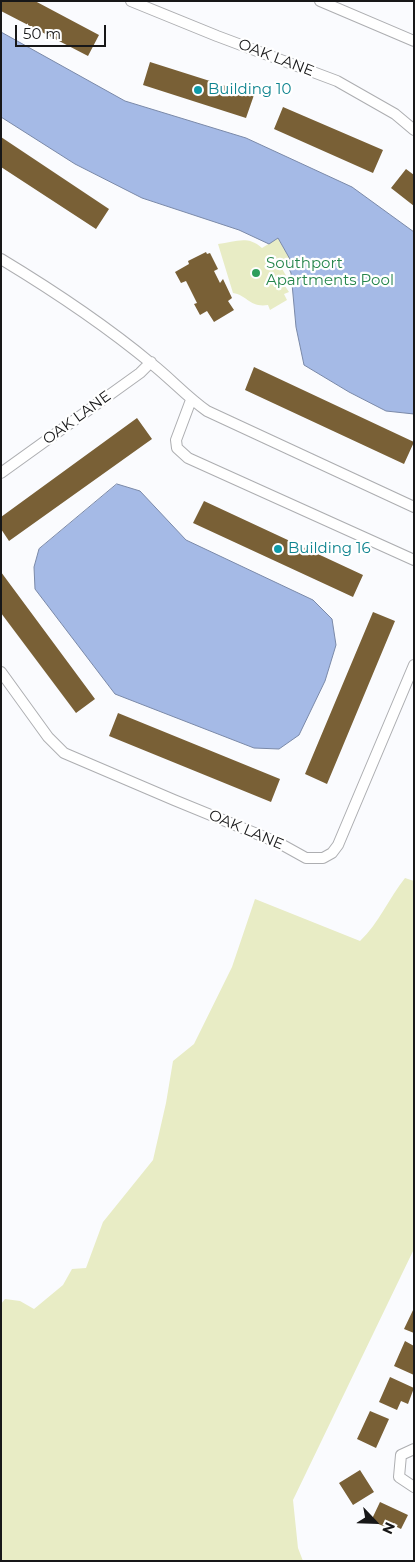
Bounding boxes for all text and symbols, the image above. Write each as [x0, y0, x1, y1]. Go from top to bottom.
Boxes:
scale bar [18, 15, 109, 47]
text: 50 m [23, 24, 61, 43]
street label: OAK LANE [236, 35, 316, 81]
place label: Building 10 [208, 81, 291, 99]
marker: Building 10 [192, 84, 204, 96]
place label: Southport Apartments Pool [266, 255, 394, 290]
marker: Southport Apartments Pool [250, 267, 262, 279]
street label: OAK LANE [40, 387, 114, 449]
place label: Building 16 [288, 540, 371, 558]
marker: Building 16 [272, 543, 284, 555]
street label: OAK LANE [206, 806, 286, 854]
north arrow [350, 1497, 400, 1547]
text: N [378, 1519, 399, 1537]

